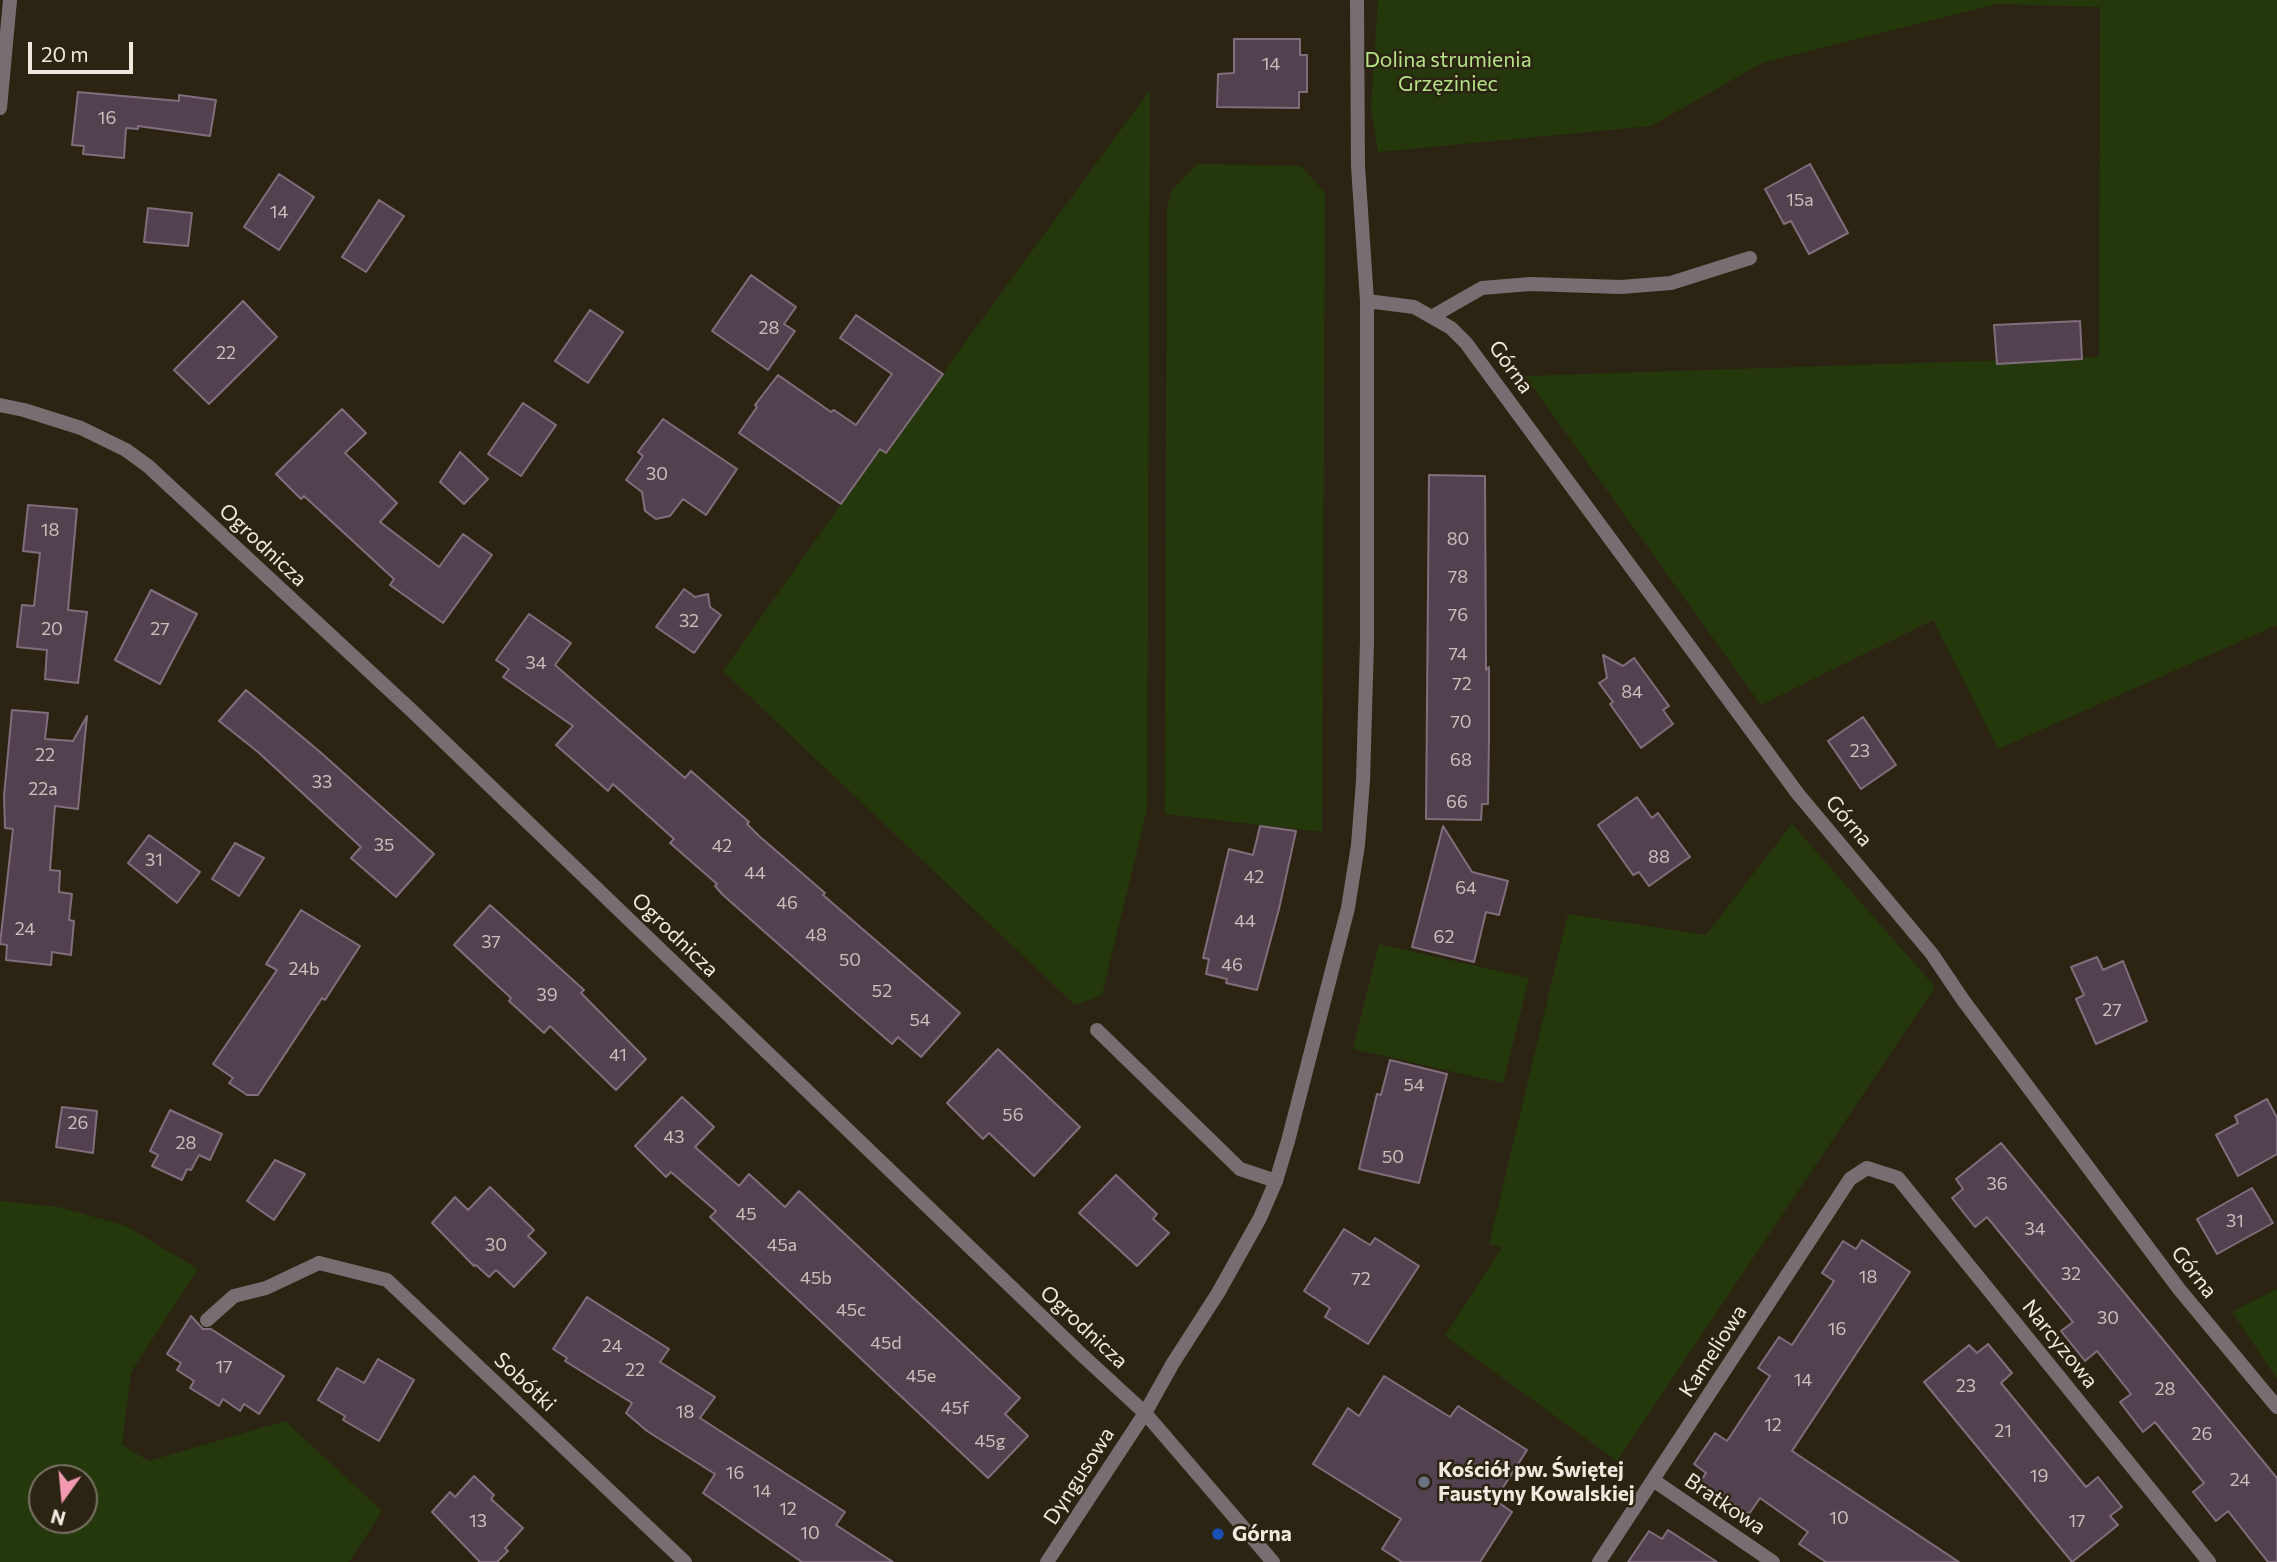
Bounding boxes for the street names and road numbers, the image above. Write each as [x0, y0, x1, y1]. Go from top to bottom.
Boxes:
street label: Górna [1483, 336, 1539, 398]
street label: Ogrodnicza [214, 498, 312, 592]
street label: Górna [1820, 790, 1878, 852]
street label: Ogrodnicza [627, 888, 723, 982]
street label: Górna [2166, 1241, 2222, 1303]
street label: Ogrodnicza [1035, 1280, 1133, 1374]
street label: Narcyzowa [2017, 1295, 2103, 1393]
street label: Kameliowa [1674, 1300, 1752, 1402]
street label: Sobótki [489, 1347, 561, 1417]
street label: Dyngusowa [1038, 1423, 1120, 1529]
street label: Bratkowa [1680, 1468, 1770, 1540]

